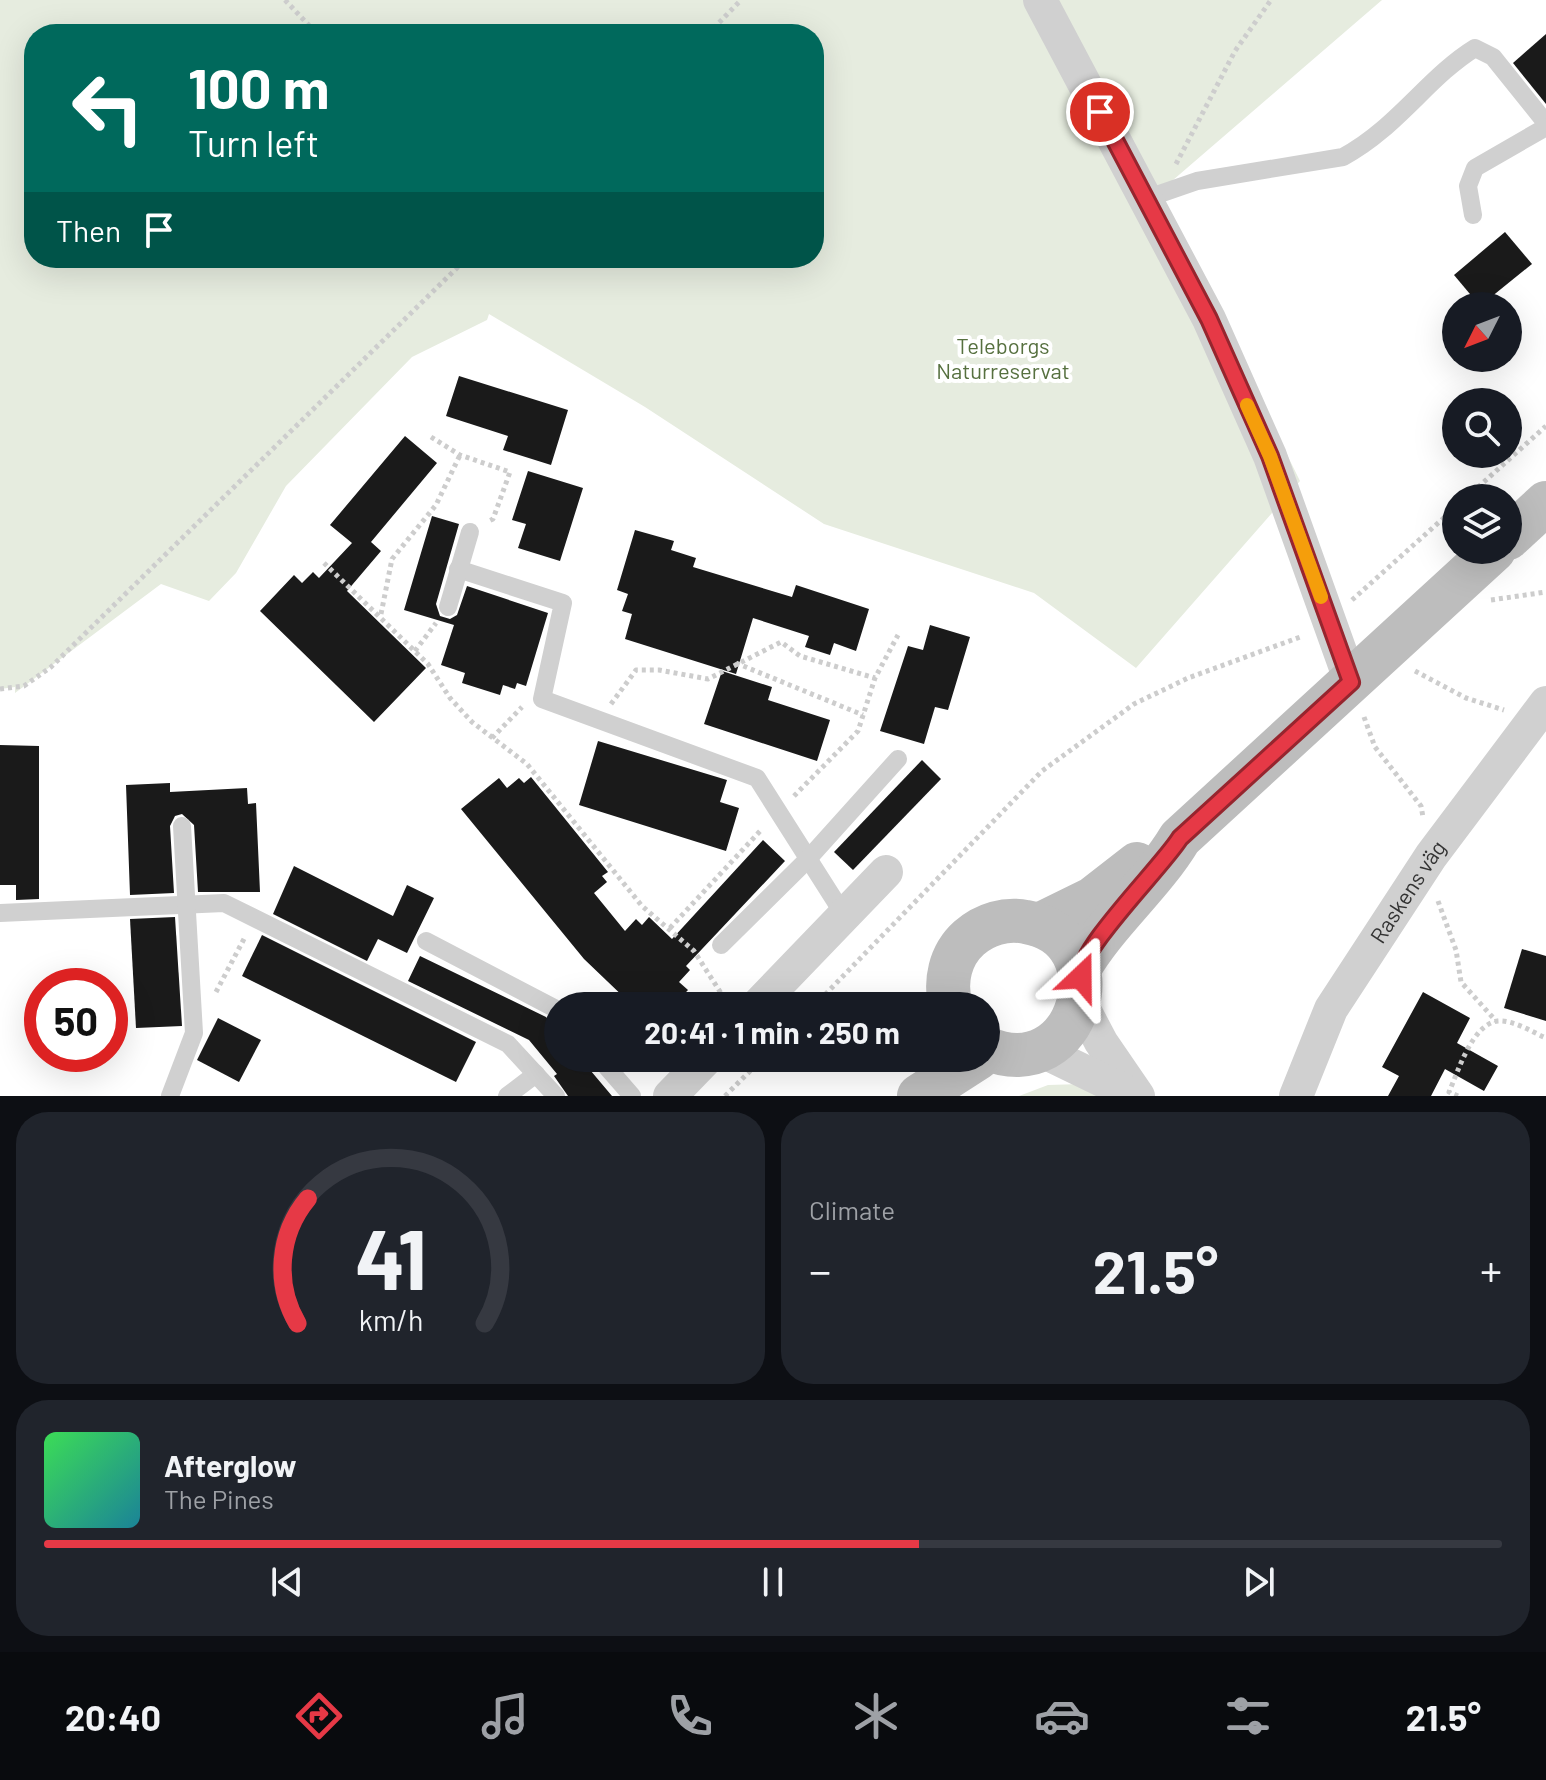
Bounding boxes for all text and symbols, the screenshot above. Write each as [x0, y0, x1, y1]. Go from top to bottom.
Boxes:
text: 100 m [188, 53, 330, 120]
icon: left [56, 56, 160, 160]
pin [1066, 78, 1134, 146]
icon: arrive [1078, 90, 1122, 134]
text: Turn left [188, 121, 319, 164]
icon: arrive [137, 208, 181, 252]
text: Then [56, 212, 121, 248]
north arrow [1442, 292, 1522, 372]
map controls [1442, 292, 1522, 564]
park label: Teleborgs Naturreservat [936, 332, 1070, 383]
button: search [1442, 388, 1522, 468]
button: layers [1442, 484, 1522, 564]
street label: Raskens väg [1364, 835, 1450, 947]
position arrow [1039, 935, 1123, 1019]
speed limit sign: 50 [24, 968, 128, 1072]
text: 20:41 · 1 min · 250 m [644, 1014, 900, 1050]
text: Climate [809, 1194, 895, 1225]
text: 41 [355, 1207, 426, 1307]
text: 21.5° [1093, 1234, 1218, 1306]
text: − [809, 1243, 831, 1296]
text: + [1480, 1243, 1502, 1296]
text: km/h [358, 1302, 423, 1337]
text: Afterglow [164, 1447, 297, 1483]
text: The Pines [164, 1483, 274, 1514]
icon: previous [265, 1560, 309, 1604]
icon: pause [751, 1560, 795, 1604]
icon: next [1237, 1560, 1281, 1604]
icon: directions [291, 1688, 347, 1744]
icon: music [477, 1688, 533, 1744]
icon: phone [662, 1688, 718, 1744]
icon: climate [848, 1688, 904, 1744]
icon: car [1034, 1688, 1090, 1744]
icon: filters [1220, 1688, 1276, 1744]
text: 20:40 [65, 1695, 161, 1738]
text: 21.5° [1406, 1695, 1481, 1738]

